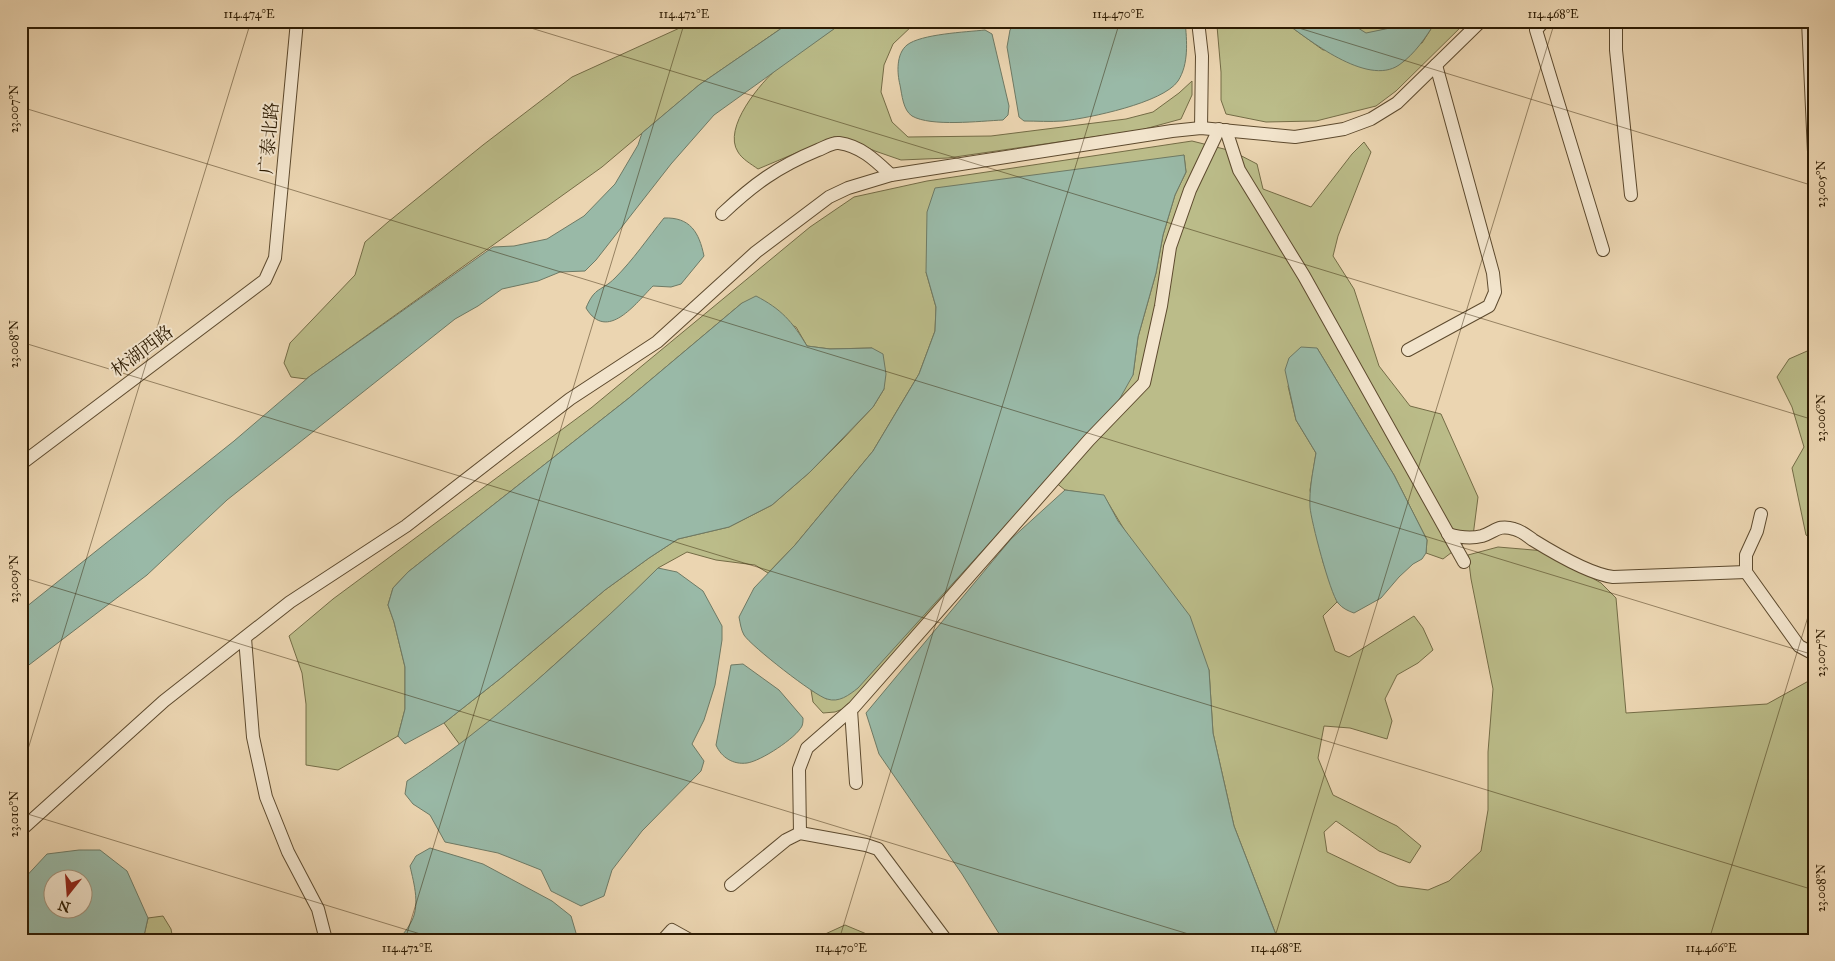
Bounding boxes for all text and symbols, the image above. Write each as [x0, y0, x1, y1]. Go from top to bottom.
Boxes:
text: 114.474°E [224, 7, 275, 21]
text: 114.472°E [659, 7, 710, 21]
text: 114.470°E [1092, 7, 1144, 21]
text: 114.468°E [1527, 7, 1579, 21]
text: 23.007°N [7, 85, 21, 133]
street label: 广泰北路 [255, 101, 283, 175]
text: 23.005°N [1814, 160, 1828, 208]
text: 23.008°N [7, 320, 21, 368]
street label: 林湖西路 [107, 321, 177, 381]
text: 23.006°N [1814, 394, 1828, 442]
text: 23.009°N [7, 555, 21, 603]
text: 23.007°N [1814, 629, 1828, 677]
text: 23.010°N [7, 791, 21, 837]
text: 23.008°N [1814, 864, 1828, 912]
north arrow [42, 868, 92, 918]
text: N [56, 896, 73, 916]
text: 114.472°E [382, 941, 433, 955]
text: 114.470°E [815, 941, 867, 955]
text: 114.468°E [1250, 941, 1302, 955]
text: 114.466°E [1686, 941, 1737, 955]

